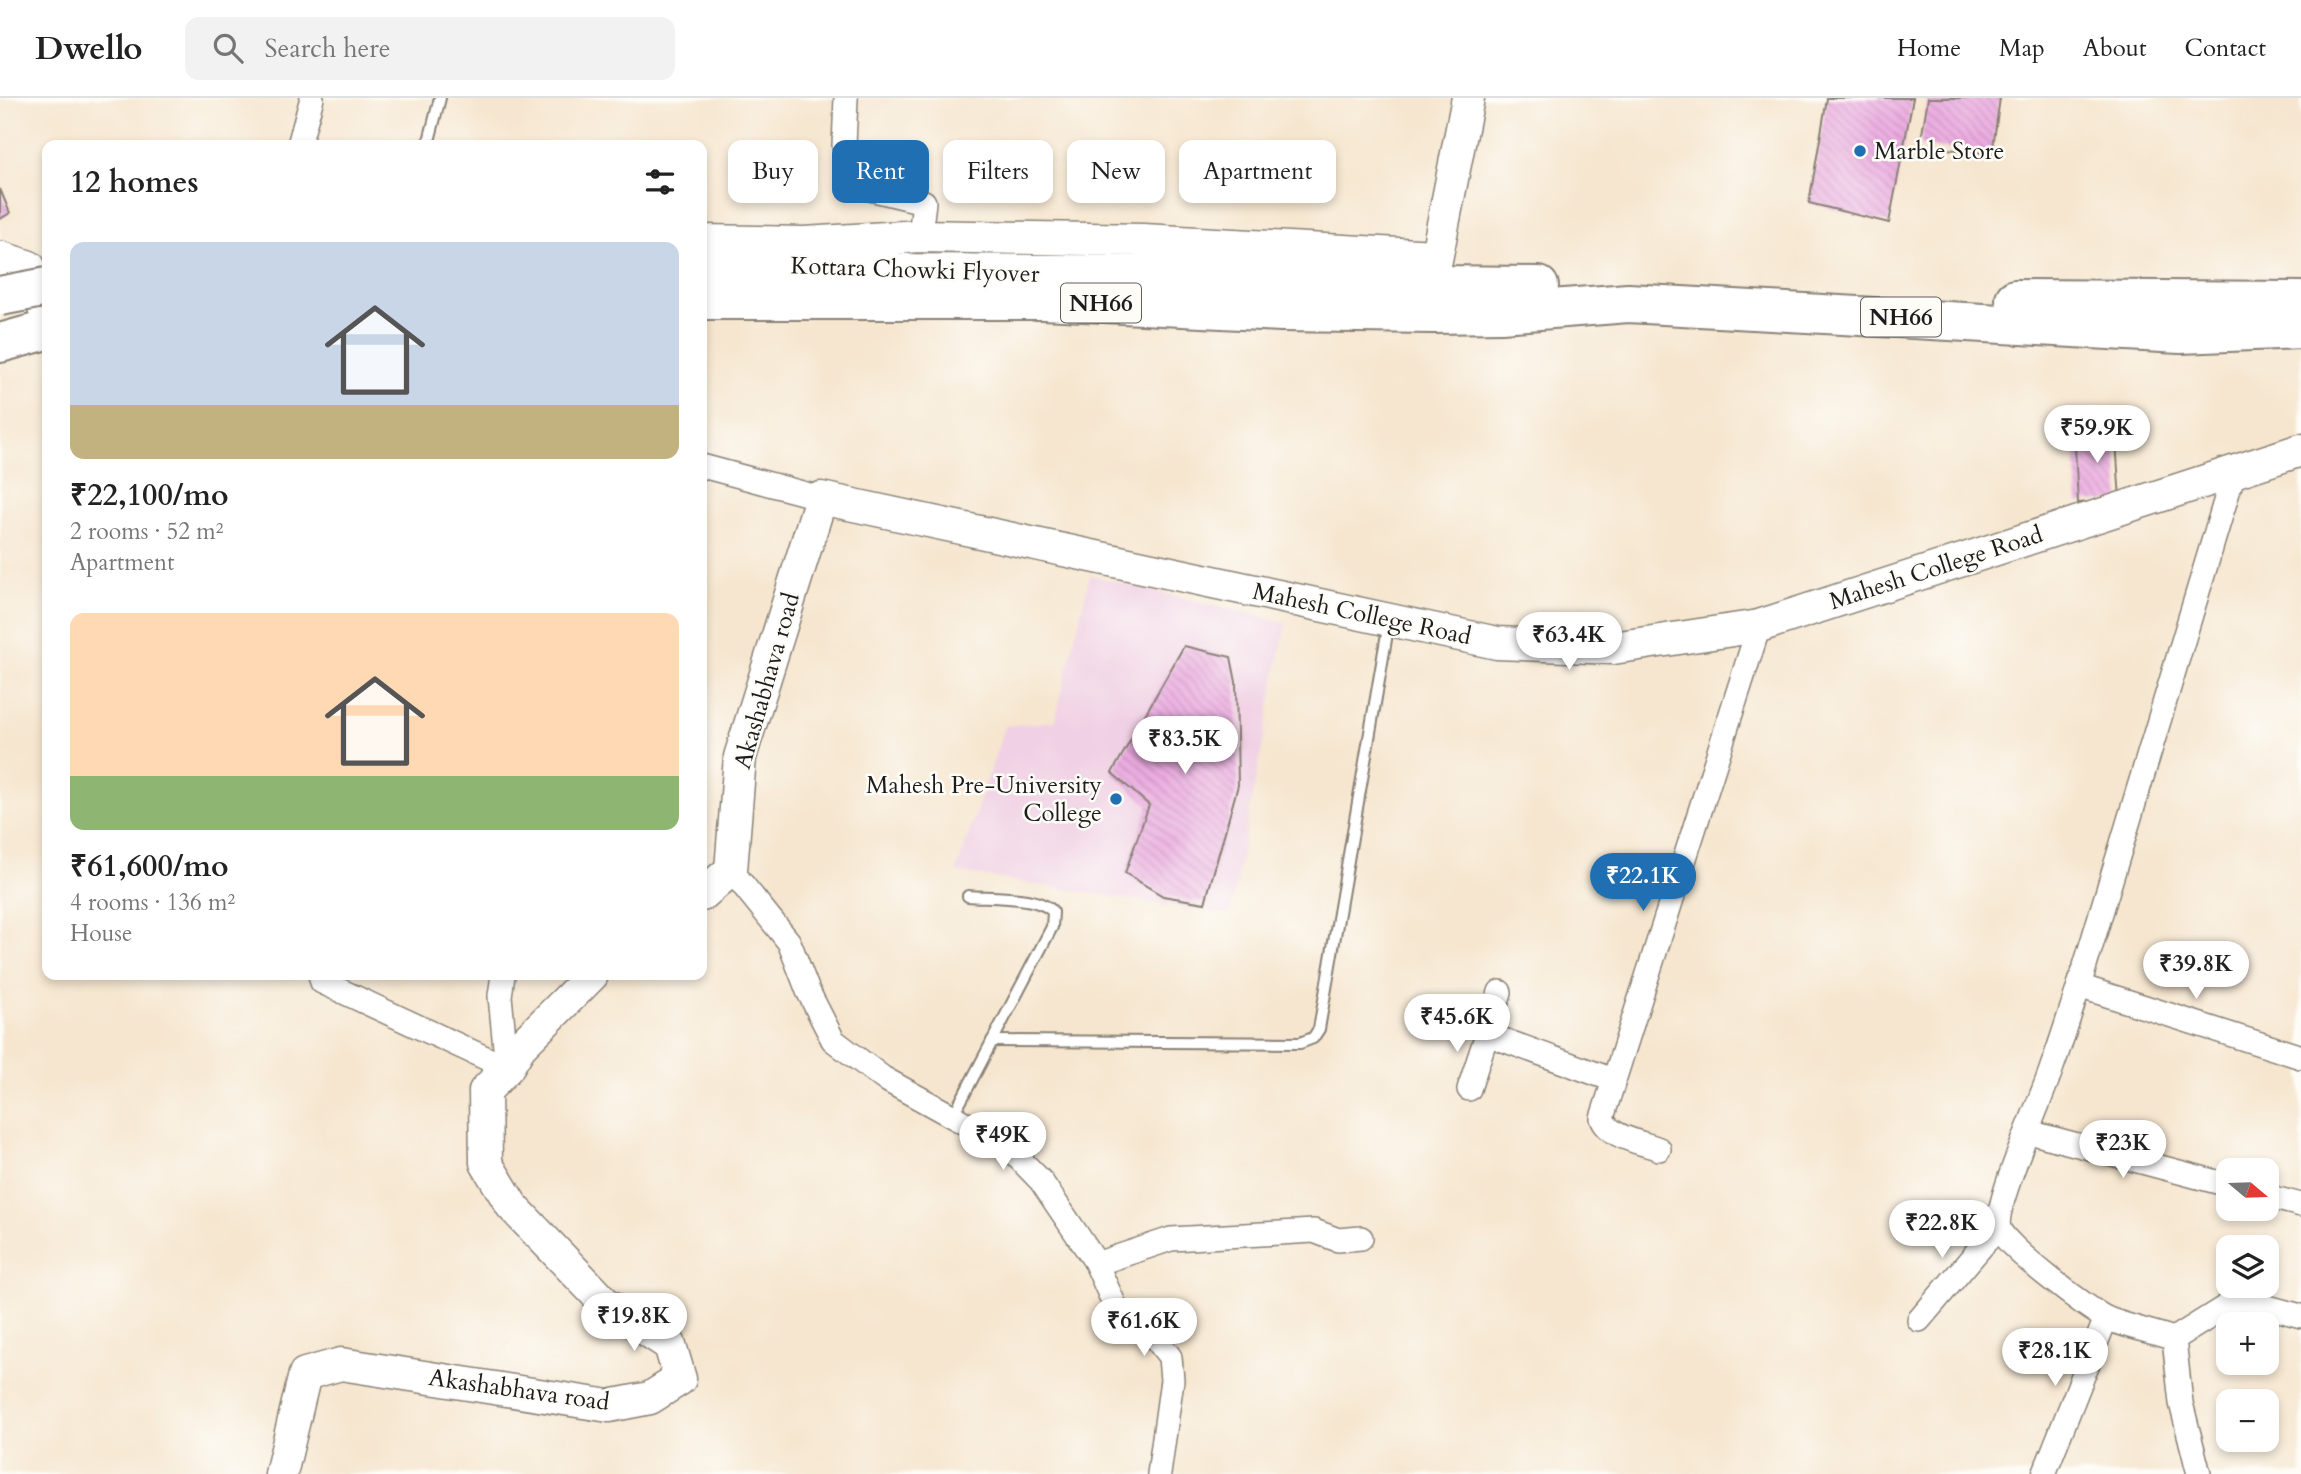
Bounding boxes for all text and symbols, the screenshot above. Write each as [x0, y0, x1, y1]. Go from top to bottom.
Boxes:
search box [185, 17, 675, 80]
text: Dwello [35, 26, 143, 71]
icon: search [209, 29, 247, 67]
text: Search here [265, 31, 391, 66]
text: Home [1897, 32, 1961, 65]
text: Map [1999, 32, 2045, 65]
text: About [2083, 32, 2147, 65]
text: Contact [2185, 32, 2266, 65]
place label: Marble Store [1874, 135, 2004, 168]
chip: Buy [728, 140, 818, 203]
chip: Rent [832, 140, 929, 203]
chip: Filters [943, 140, 1053, 203]
chip: New [1067, 140, 1165, 203]
chip: Apartment [1179, 140, 1336, 203]
marker: Marble Store [1852, 143, 1868, 159]
text: 12 homes [70, 162, 199, 203]
icon: filters [641, 163, 679, 201]
street label: Kottara Chowki Flyover [790, 249, 1040, 291]
road number: NH66 [1061, 284, 1141, 322]
icon: home [312, 287, 438, 413]
road number: NH66 [1861, 298, 1941, 336]
pin: ₹59.9K [2040, 406, 2154, 465]
text: ₹59.9K [2060, 412, 2134, 443]
text: ₹22,100/mo [70, 475, 229, 516]
text: 2 rooms · 52 m² [70, 516, 223, 547]
street label: Mahesh College Road [1825, 518, 2047, 618]
text: Apartment [70, 547, 174, 578]
street label: Mahesh College Road [1250, 575, 1475, 653]
street label: Akashabhava road [726, 589, 808, 773]
pin: ₹63.4K [1512, 612, 1626, 672]
text: ₹63.4K [1532, 619, 1606, 650]
icon: home [312, 658, 438, 784]
pin: ₹83.5K [1128, 716, 1242, 776]
text: ₹83.5K [1148, 723, 1222, 754]
place label: Mahesh Pre-University College [866, 769, 1102, 830]
marker: Mahesh Pre-University College [1108, 791, 1124, 807]
text: ₹61,600/mo [70, 846, 229, 887]
pin: ₹22.1K [1586, 854, 1700, 913]
text: ₹22.1K [1606, 860, 1680, 891]
text: 4 rooms · 136 m² [70, 887, 235, 918]
text: House [70, 918, 132, 949]
pin: ₹39.8K [2139, 942, 2253, 1001]
text: ₹39.8K [2159, 948, 2233, 979]
pin: ₹45.6K [1400, 995, 1514, 1054]
text: ₹45.6K [1420, 1001, 1494, 1032]
pin: ₹49K [962, 1112, 1044, 1172]
text: ₹49K [975, 1119, 1031, 1150]
pin: ₹23K [2082, 1121, 2164, 1180]
text: ₹23K [2095, 1127, 2151, 1158]
north arrow [2216, 1158, 2278, 1222]
map controls [2216, 1158, 2279, 1452]
pin: ₹22.8K [1885, 1200, 1999, 1260]
text: ₹22.8K [1905, 1207, 1979, 1238]
button: layers [2216, 1235, 2279, 1298]
pin: ₹19.8K [577, 1294, 691, 1353]
pin: ₹61.6K [1087, 1298, 1201, 1358]
text: ₹19.8K [597, 1300, 671, 1331]
text: ₹61.6K [1107, 1305, 1181, 1336]
button: + [2216, 1312, 2279, 1375]
pin: ₹28.1K [1998, 1328, 2112, 1388]
text: ₹28.1K [2018, 1335, 2092, 1366]
street label: Akashabhava road [427, 1361, 612, 1419]
button: − [2216, 1389, 2279, 1452]

